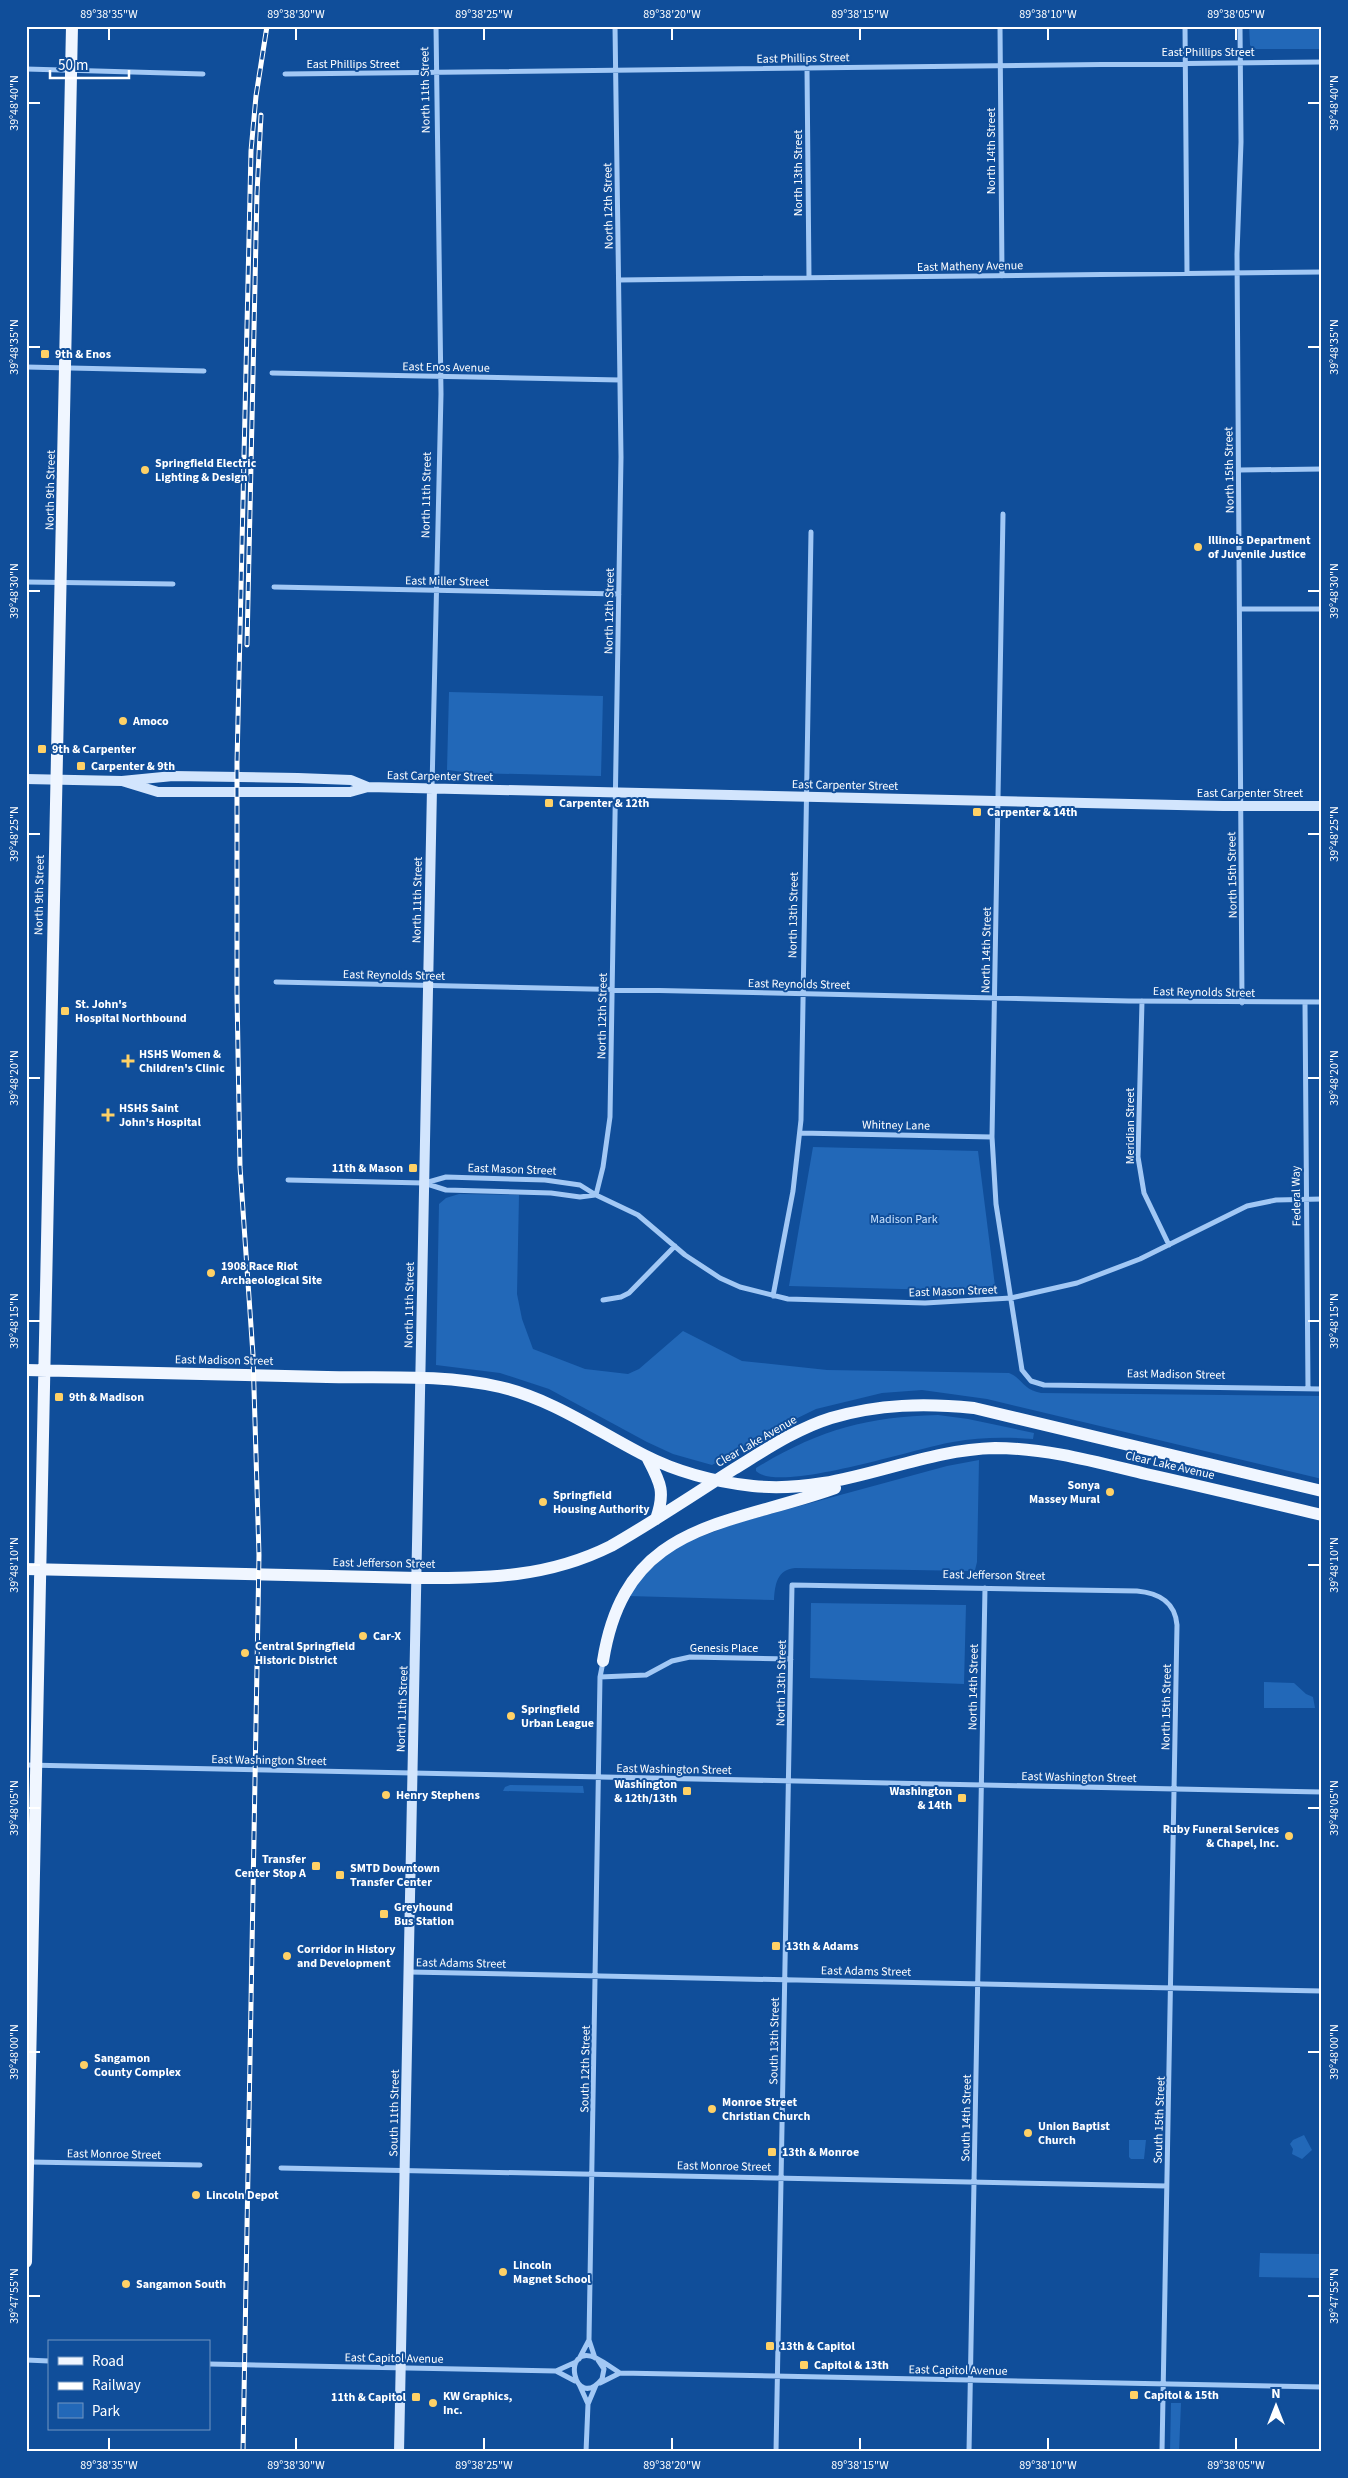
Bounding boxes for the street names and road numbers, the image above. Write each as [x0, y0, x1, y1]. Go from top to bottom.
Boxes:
street label: East Phillips Street [1161, 44, 1255, 61]
street label: North 11th Street [416, 47, 435, 133]
street label: East Phillips Street [756, 49, 850, 68]
street label: East Phillips Street [306, 56, 400, 73]
street label: North 14th Street [983, 108, 1000, 194]
street label: North 13th Street [790, 130, 807, 216]
street label: North 12th Street [599, 163, 618, 249]
street label: East Matheny Avenue [917, 257, 1023, 276]
street label: East Enos Avenue [402, 358, 490, 377]
street label: North 15th Street [1220, 427, 1239, 513]
street label: North 9th Street [41, 450, 60, 530]
street label: North 11th Street [417, 452, 436, 538]
street label: North 12th Street [600, 568, 619, 654]
street label: East Miller Street [405, 572, 489, 591]
street label: East Carpenter Street [387, 767, 493, 786]
street label: East Carpenter Street [792, 776, 898, 795]
street label: East Carpenter Street [1197, 785, 1303, 802]
street label: North 15th Street [1223, 832, 1242, 918]
street label: North 9th Street [30, 855, 49, 935]
street label: North 11th Street [408, 857, 427, 943]
street label: North 13th Street [784, 872, 803, 958]
street label: North 14th Street [977, 907, 996, 993]
street label: East Reynolds Street [343, 966, 445, 985]
street label: North 12th Street [593, 973, 612, 1059]
street label: East Reynolds Street [748, 975, 850, 994]
street label: East Reynolds Street [1153, 983, 1255, 1002]
street label: Meridian Street [1122, 1088, 1139, 1164]
street label: Whitney Lane [862, 1116, 930, 1135]
street label: East Mason Street [467, 1159, 557, 1180]
street label: Federal Way [1287, 1165, 1306, 1226]
street label: North 11th Street [400, 1262, 419, 1348]
street label: East Mason Street [908, 1281, 998, 1302]
street label: East Madison Street [175, 1351, 273, 1370]
street label: East Madison Street [1127, 1365, 1225, 1384]
street label: Clear Lake Avenue [712, 1411, 800, 1472]
street label: Clear Lake Avenue [1124, 1447, 1216, 1484]
street label: East Jefferson Street [332, 1554, 435, 1573]
street label: East Jefferson Street [942, 1566, 1045, 1585]
street label: Genesis Place [690, 1640, 758, 1657]
street label: North 13th Street [772, 1640, 791, 1726]
street label: North 14th Street [964, 1644, 983, 1730]
street label: North 15th Street [1157, 1664, 1176, 1750]
street label: North 11th Street [392, 1666, 413, 1752]
street label: East Washington Street [211, 1751, 327, 1770]
street label: East Washington Street [616, 1760, 732, 1779]
street label: East Washington Street [1021, 1768, 1137, 1787]
street label: East Adams Street [416, 1954, 506, 1973]
street label: East Adams Street [821, 1962, 911, 1981]
street label: South 13th Street [765, 1997, 784, 2085]
street label: South 12th Street [576, 2025, 595, 2113]
street label: South 11th Street [385, 2069, 404, 2157]
street label: South 14th Street [957, 2074, 976, 2162]
street label: South 15th Street [1149, 2076, 1170, 2164]
street label: East Monroe Street [67, 2145, 161, 2164]
street label: East Monroe Street [677, 2157, 771, 2176]
street label: East Capitol Avenue [344, 2349, 444, 2368]
street label: East Capitol Avenue [908, 2361, 1008, 2380]

